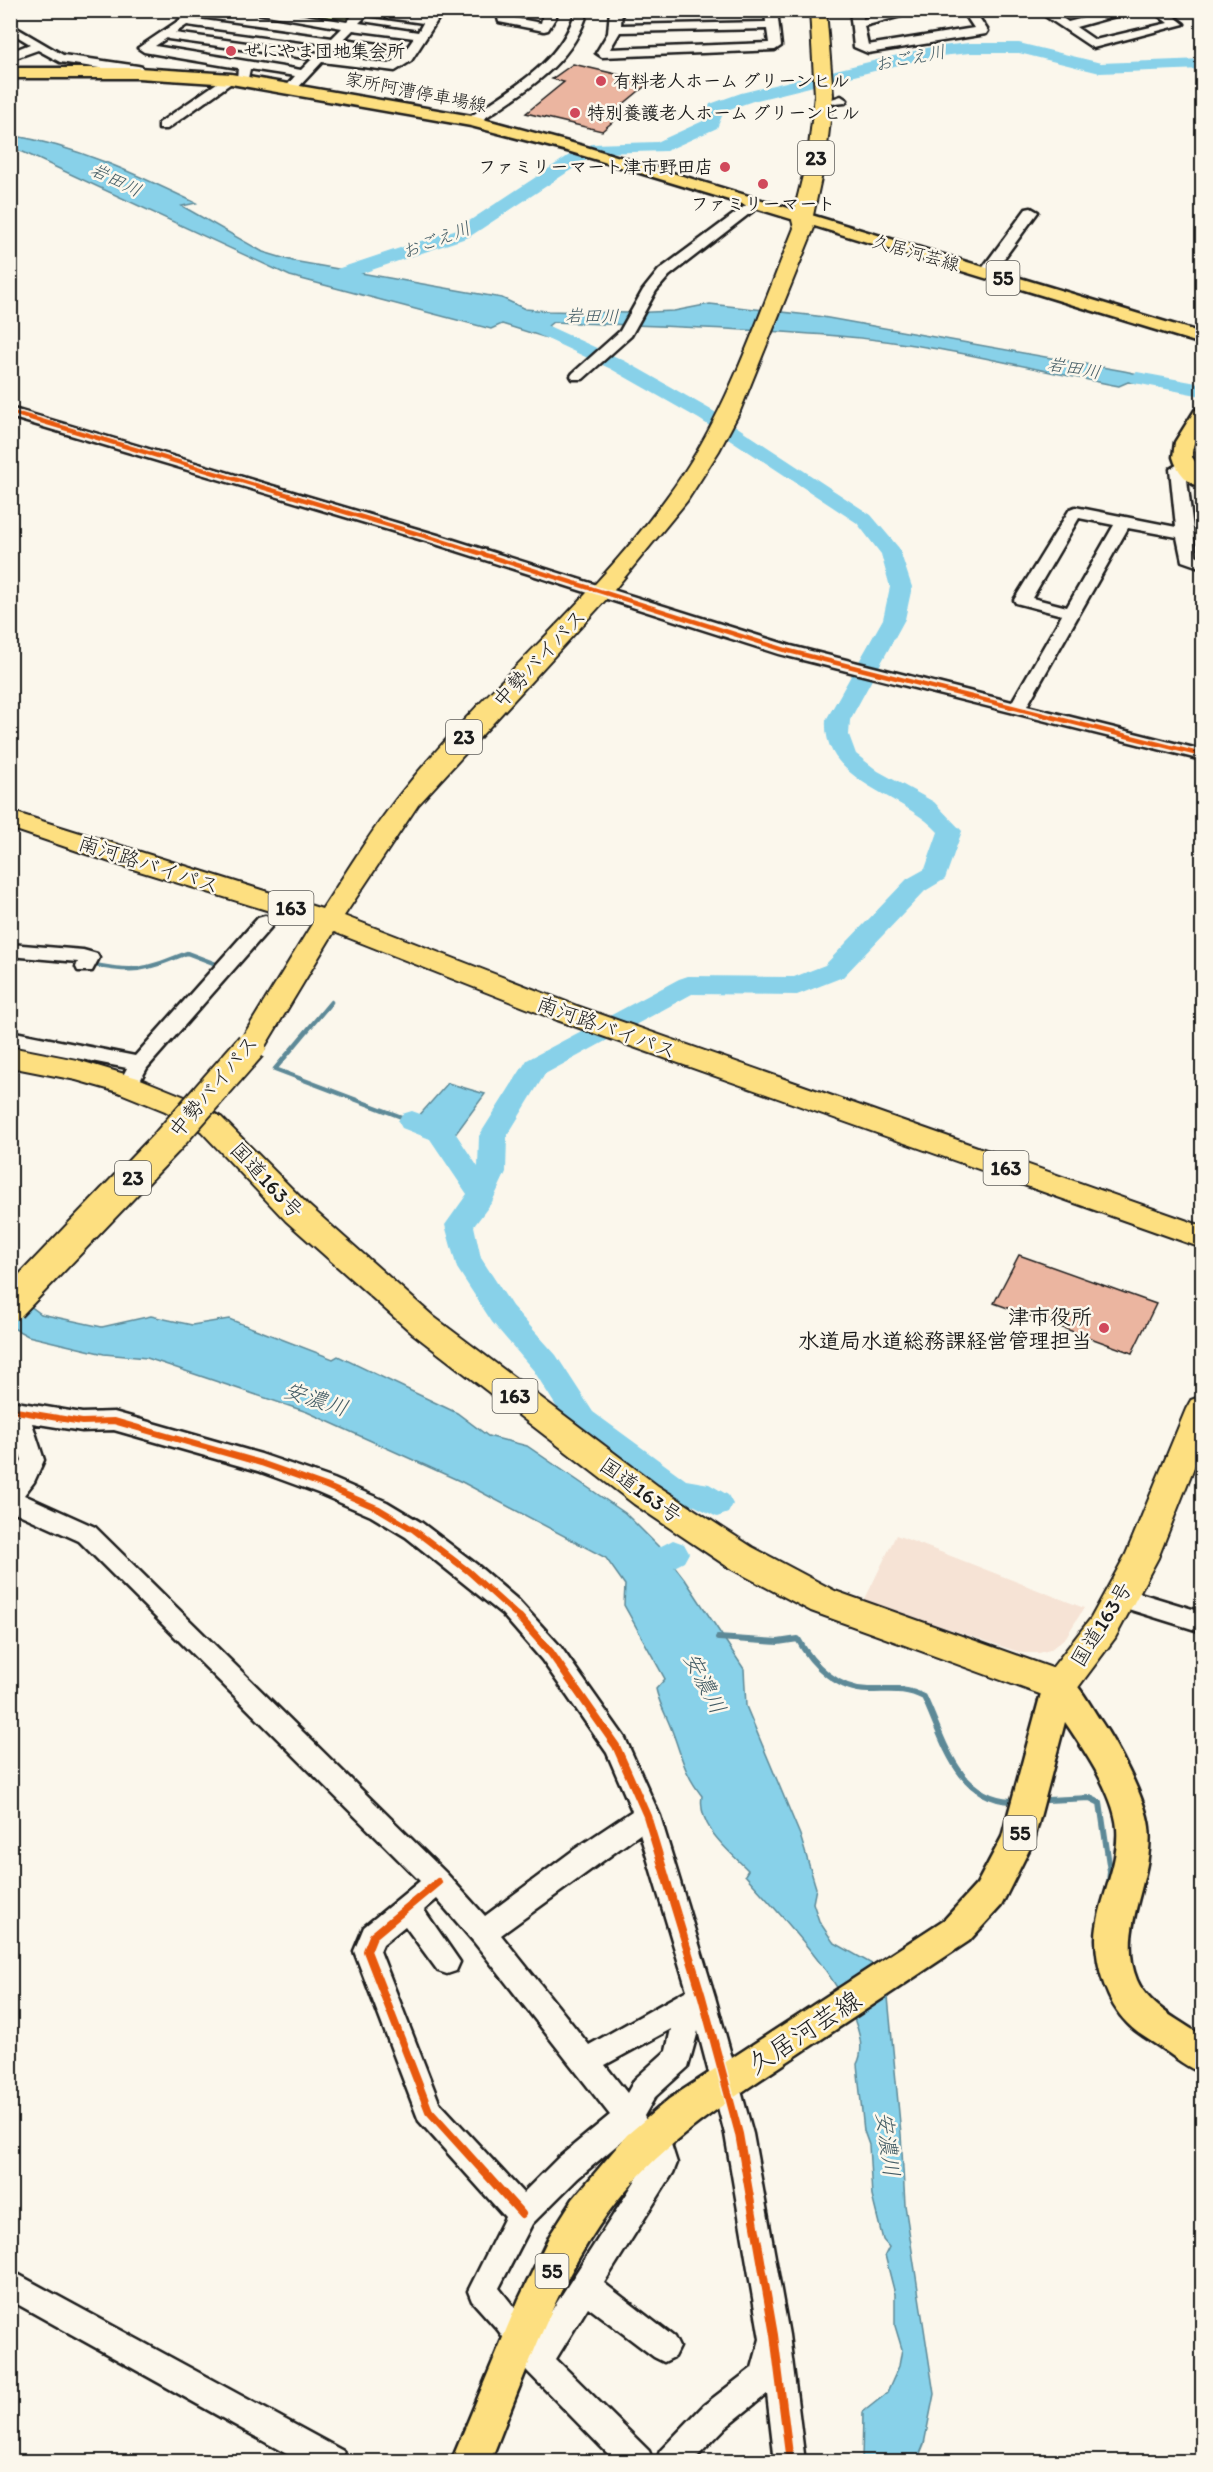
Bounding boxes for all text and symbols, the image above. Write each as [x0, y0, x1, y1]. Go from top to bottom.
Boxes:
place label: ぜにやま団地集会所 [243, 40, 405, 62]
water label: おごえ川 [873, 40, 947, 76]
marker: ぜにやま団地集会所 [224, 44, 238, 58]
street label: 家所阿漕停車場線 [343, 67, 489, 117]
place label: 有料老人ホーム グリーンヒル [613, 70, 850, 92]
marker: 有料老人ホーム グリーンヒル [594, 74, 608, 88]
place label: 特別養護老人ホーム グリーンヒル [587, 102, 860, 124]
marker: 特別養護老人ホーム グリーンヒル [568, 106, 582, 120]
road number: 23 [798, 141, 834, 175]
place label: ファミリーマート津市野田店 [478, 156, 713, 178]
water label: 岩田川 [87, 158, 145, 202]
marker: ファミリーマート津市野田店 [718, 160, 732, 174]
marker: ファミリーマート [756, 177, 770, 191]
place label: ファミリーマート [691, 193, 835, 215]
water label: おごえ川 [398, 217, 474, 263]
street label: 久居河芸線 [870, 230, 962, 276]
road number: 55 [986, 261, 1020, 295]
water label: 岩田川 [565, 305, 619, 327]
water label: 岩田川 [1046, 352, 1102, 384]
street label: 中勢バイパス [487, 604, 591, 712]
road number: 23 [446, 720, 482, 754]
street label: 南河路バイパス [75, 829, 223, 899]
road number: 163 [268, 891, 314, 925]
street label: 南河路バイパス [534, 990, 680, 1064]
street label: 中勢バイパス [163, 1030, 263, 1142]
street label: 国道163号 [225, 1137, 309, 1223]
road number: 163 [984, 1151, 1028, 1185]
road number: 23 [115, 1161, 151, 1195]
place label: 津市役所 水道局水道総務課経営管理担当 [798, 1304, 1092, 1353]
marker: 津市役所 水道局水道総務課経営管理担当 [1097, 1321, 1111, 1335]
water label: 安濃川 [280, 1376, 352, 1422]
road number: 163 [492, 1379, 538, 1413]
street label: 国道163号 [595, 1452, 687, 1528]
street label: 国道163号 [1065, 1577, 1137, 1671]
water label: 安濃川 [678, 1647, 732, 1719]
road number: 55 [1004, 1816, 1036, 1850]
street label: 久居河芸線 [741, 1983, 867, 2081]
water label: 安濃川 [871, 2110, 905, 2178]
road number: 55 [536, 2254, 568, 2288]

